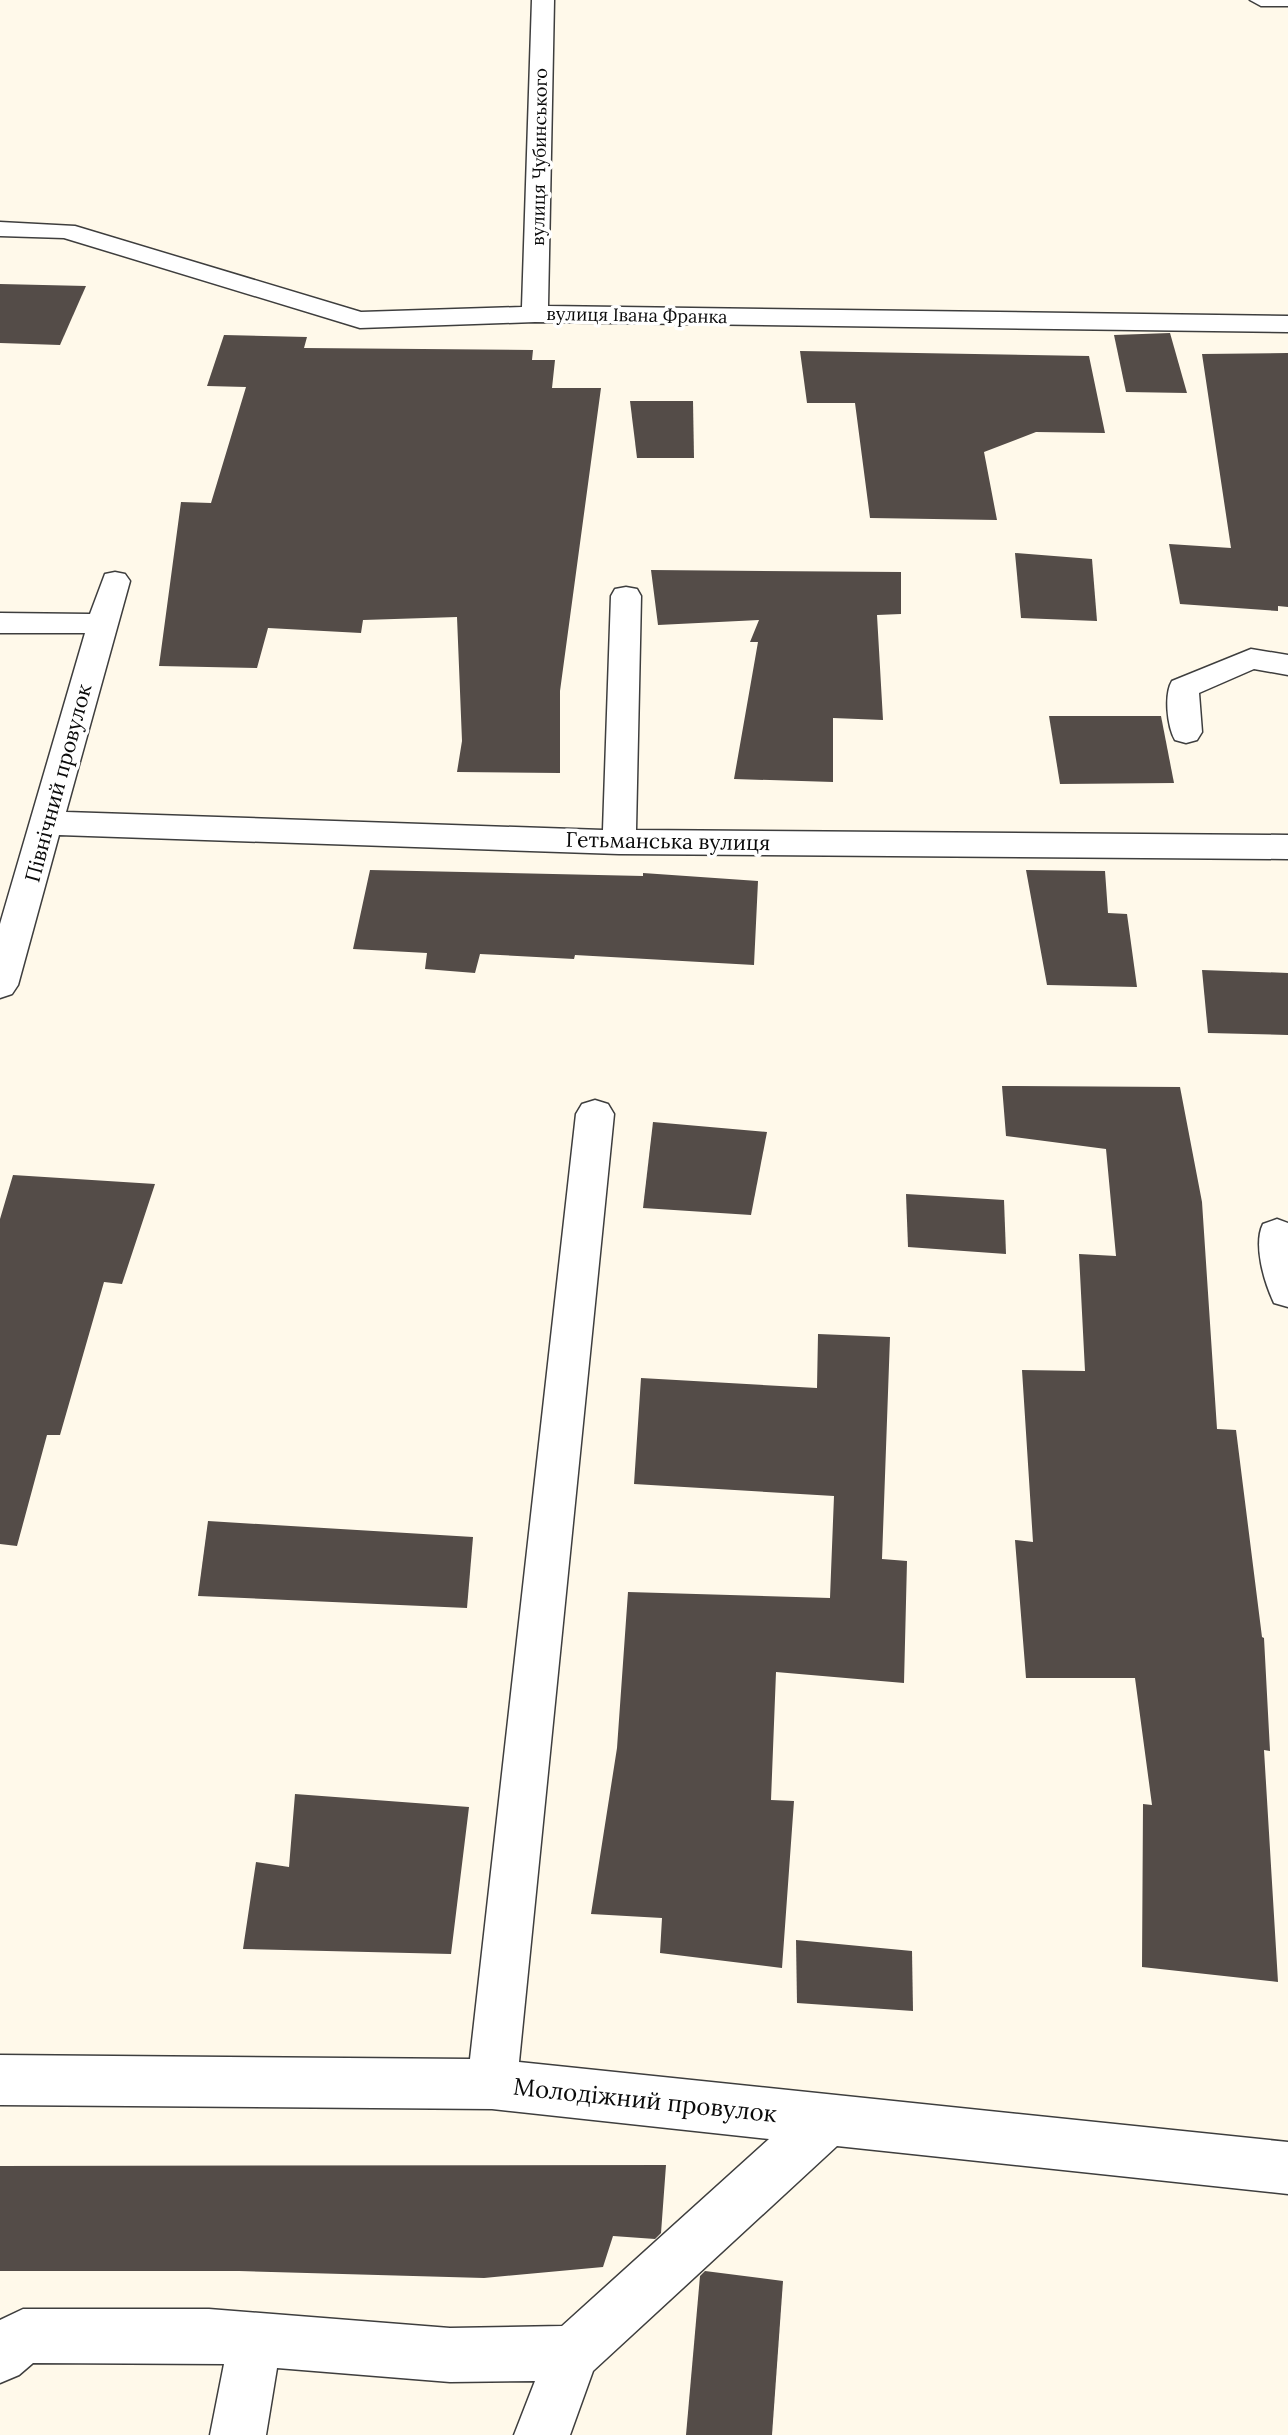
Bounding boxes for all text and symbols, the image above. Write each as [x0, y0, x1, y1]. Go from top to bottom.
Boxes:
street label: вулиця Чубинського [526, 68, 552, 246]
street label: вулиця Івана Франка [546, 302, 728, 328]
street label: Північний провулок [19, 680, 98, 885]
street label: Гетьманська вулиця [565, 826, 771, 856]
street label: Молодіжний провулок [512, 2071, 778, 2129]

